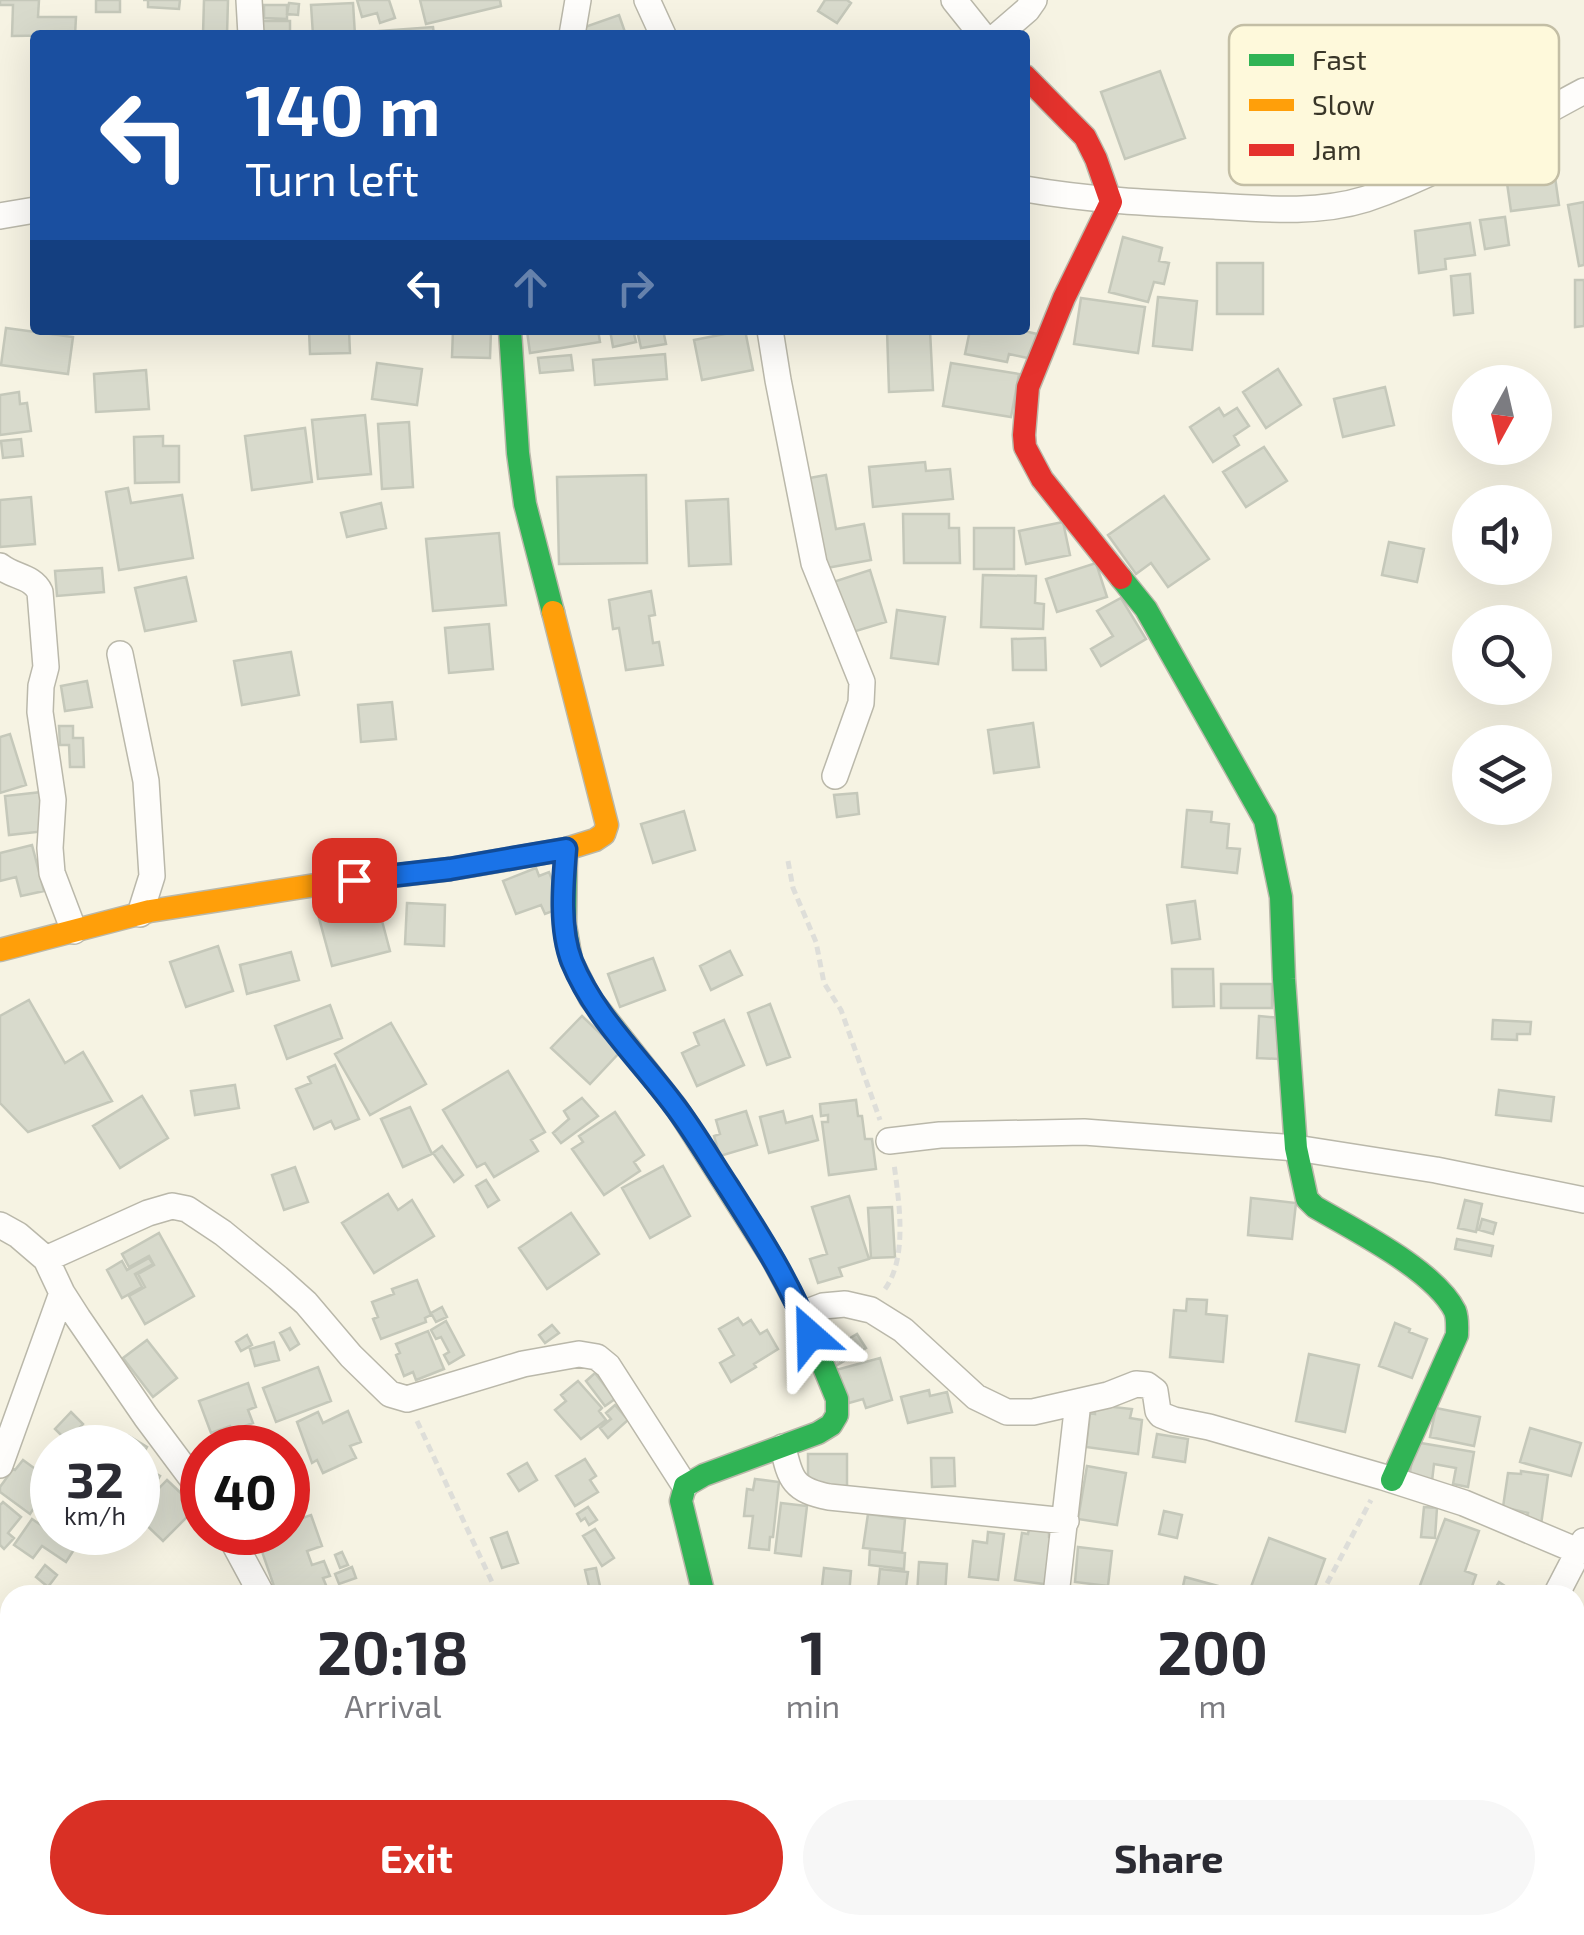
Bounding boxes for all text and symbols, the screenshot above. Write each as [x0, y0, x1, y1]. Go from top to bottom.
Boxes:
legend [1229, 25, 1559, 185]
text: Fast [1312, 42, 1367, 76]
text: 140 m [245, 66, 441, 150]
icon: left [80, 70, 210, 200]
text: Slow [1312, 87, 1375, 121]
text: Jam [1312, 132, 1361, 166]
text: Turn left [245, 151, 419, 205]
icon: left [398, 260, 453, 315]
icon: ahead [503, 260, 558, 315]
icon: right [608, 260, 663, 315]
north arrow [1452, 365, 1552, 465]
map controls [1452, 365, 1552, 825]
button: sound [1452, 485, 1552, 585]
button: search [1452, 605, 1552, 705]
button: layers [1452, 725, 1552, 825]
pin [312, 838, 397, 923]
icon: arrive [327, 853, 382, 908]
position arrow [758, 1283, 862, 1387]
speed limit sign: 40 [180, 1425, 310, 1555]
text: 32 [66, 1448, 124, 1508]
text: km/h [64, 1500, 126, 1530]
text: 20:18 [317, 1615, 469, 1687]
text: 1 [800, 1615, 826, 1687]
text: 200 [1157, 1615, 1268, 1687]
text: Arrival [344, 1686, 442, 1724]
text: min [786, 1686, 840, 1724]
text: m [1199, 1686, 1227, 1724]
button: Exit [50, 1800, 783, 1915]
button: Share [803, 1800, 1535, 1915]

